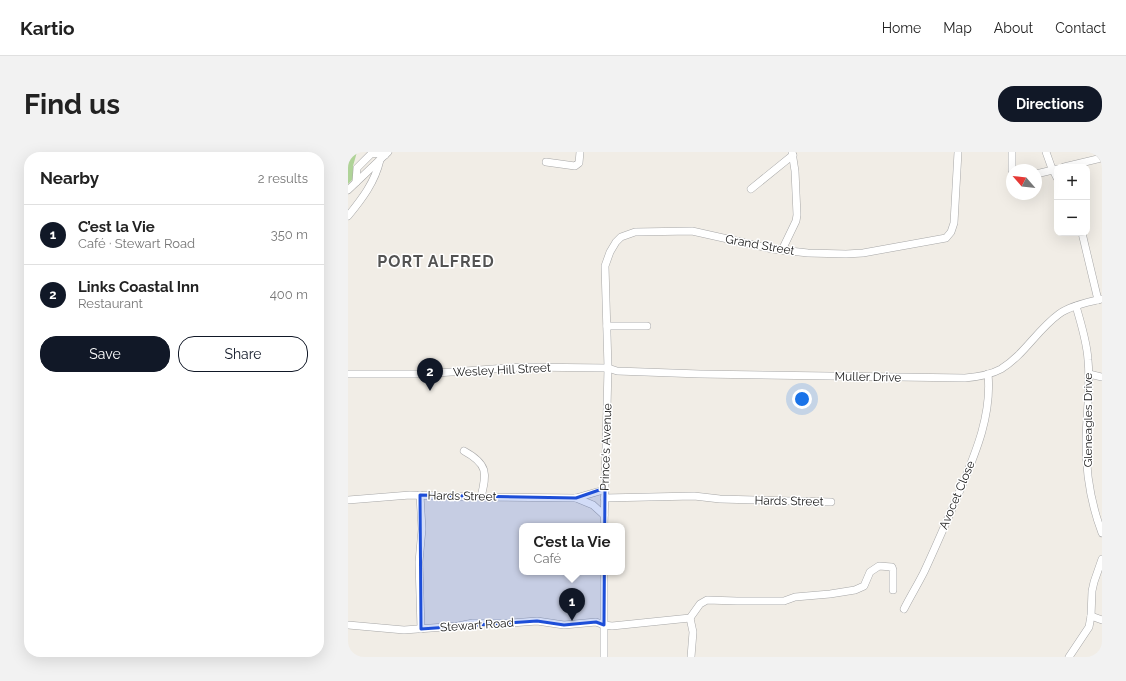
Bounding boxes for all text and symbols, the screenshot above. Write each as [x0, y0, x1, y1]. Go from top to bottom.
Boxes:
text: Kartio [20, 17, 75, 39]
text: Home [882, 20, 921, 36]
text: Map [943, 20, 972, 36]
text: About [994, 20, 1033, 36]
text: Contact [1055, 20, 1106, 36]
button: Directions [998, 86, 1102, 122]
text: Find us [24, 88, 120, 121]
north arrow [1006, 164, 1042, 200]
map controls [1054, 164, 1090, 236]
button: + [1054, 164, 1090, 200]
text: Nearby [40, 168, 99, 188]
text: 2 results [258, 171, 308, 186]
button: − [1054, 200, 1090, 236]
text: C’est la Vie [78, 218, 155, 236]
text: 1 [50, 227, 56, 242]
text: 350 m [271, 227, 308, 242]
street label: Grand Street [724, 232, 796, 258]
text: Café · Stewart Road [78, 236, 195, 251]
district label: PORT ALFRED [377, 252, 495, 271]
text: Links Coastal Inn [78, 278, 199, 296]
text: 2 [49, 287, 57, 302]
text: 400 m [270, 287, 308, 302]
text: Restaurant [78, 296, 143, 311]
button: Save [40, 336, 170, 372]
button: Share [178, 336, 308, 372]
pin: 2 [417, 358, 443, 391]
street label: Wesley Hill Street [453, 360, 551, 380]
street label: Muller Drive [834, 369, 902, 385]
street label: Gleneagles Drive [1081, 373, 1095, 467]
your location [792, 389, 812, 409]
street label: Prince's Avenue [597, 403, 615, 491]
street label: Avocet Close [936, 459, 978, 531]
street label: Hards Street [427, 488, 497, 504]
street label: Hards Street [754, 493, 824, 509]
popup [519, 523, 625, 575]
text: C’est la Vie [534, 533, 610, 551]
text: Café [534, 551, 561, 566]
pin: 1 [559, 588, 585, 621]
street label: Stewart Road [440, 615, 514, 635]

